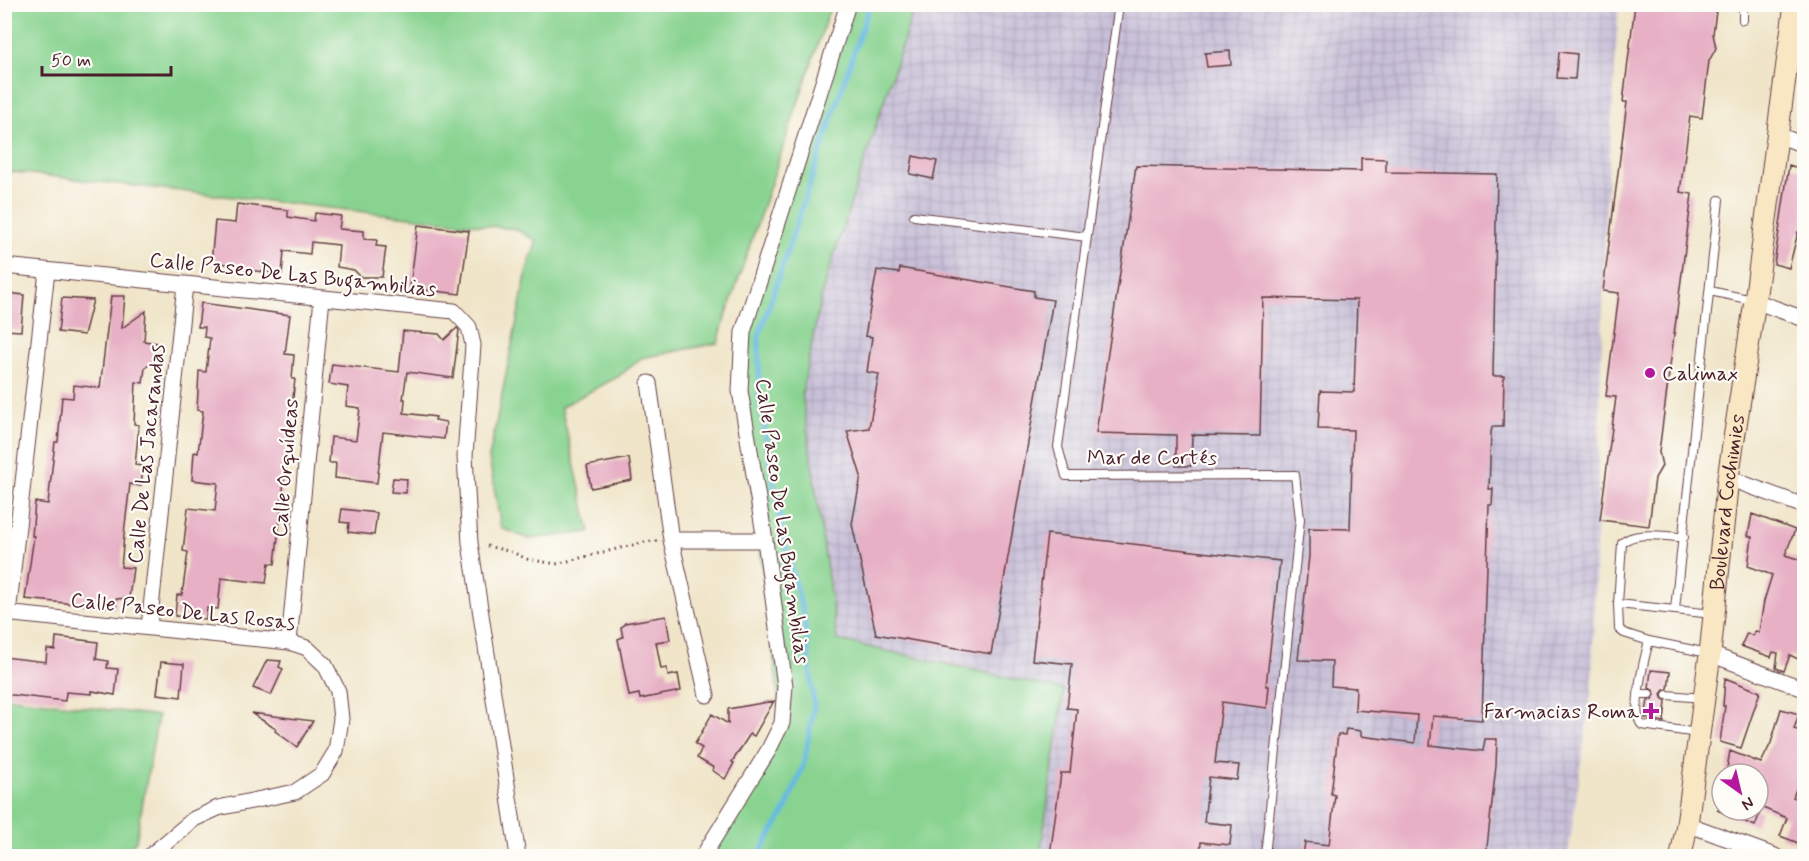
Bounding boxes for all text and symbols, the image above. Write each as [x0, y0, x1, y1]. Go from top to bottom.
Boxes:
scale bar [42, 39, 171, 77]
text: 50 m [51, 49, 91, 73]
street label: Calle Paseo De Las Bugambilias [148, 246, 438, 306]
street label: Calle De Las Jacarandas [122, 343, 172, 565]
place label: Calimax [1662, 360, 1738, 388]
marker: Calimax [1643, 366, 1657, 380]
street label: Calle Paseo De Las Bugambilias [746, 377, 816, 666]
street label: Calle Orquídeas [266, 397, 306, 539]
street label: Boulevard Cochimies [1704, 412, 1753, 591]
street label: Mar de Cortés [1087, 444, 1217, 472]
street label: Calle Paseo De Las Rosas [69, 586, 297, 638]
place label: Farmacias Roma [1484, 698, 1639, 726]
marker: Farmacias Roma [1644, 704, 1658, 718]
north arrow [1710, 762, 1770, 822]
text: N [1737, 792, 1758, 815]

